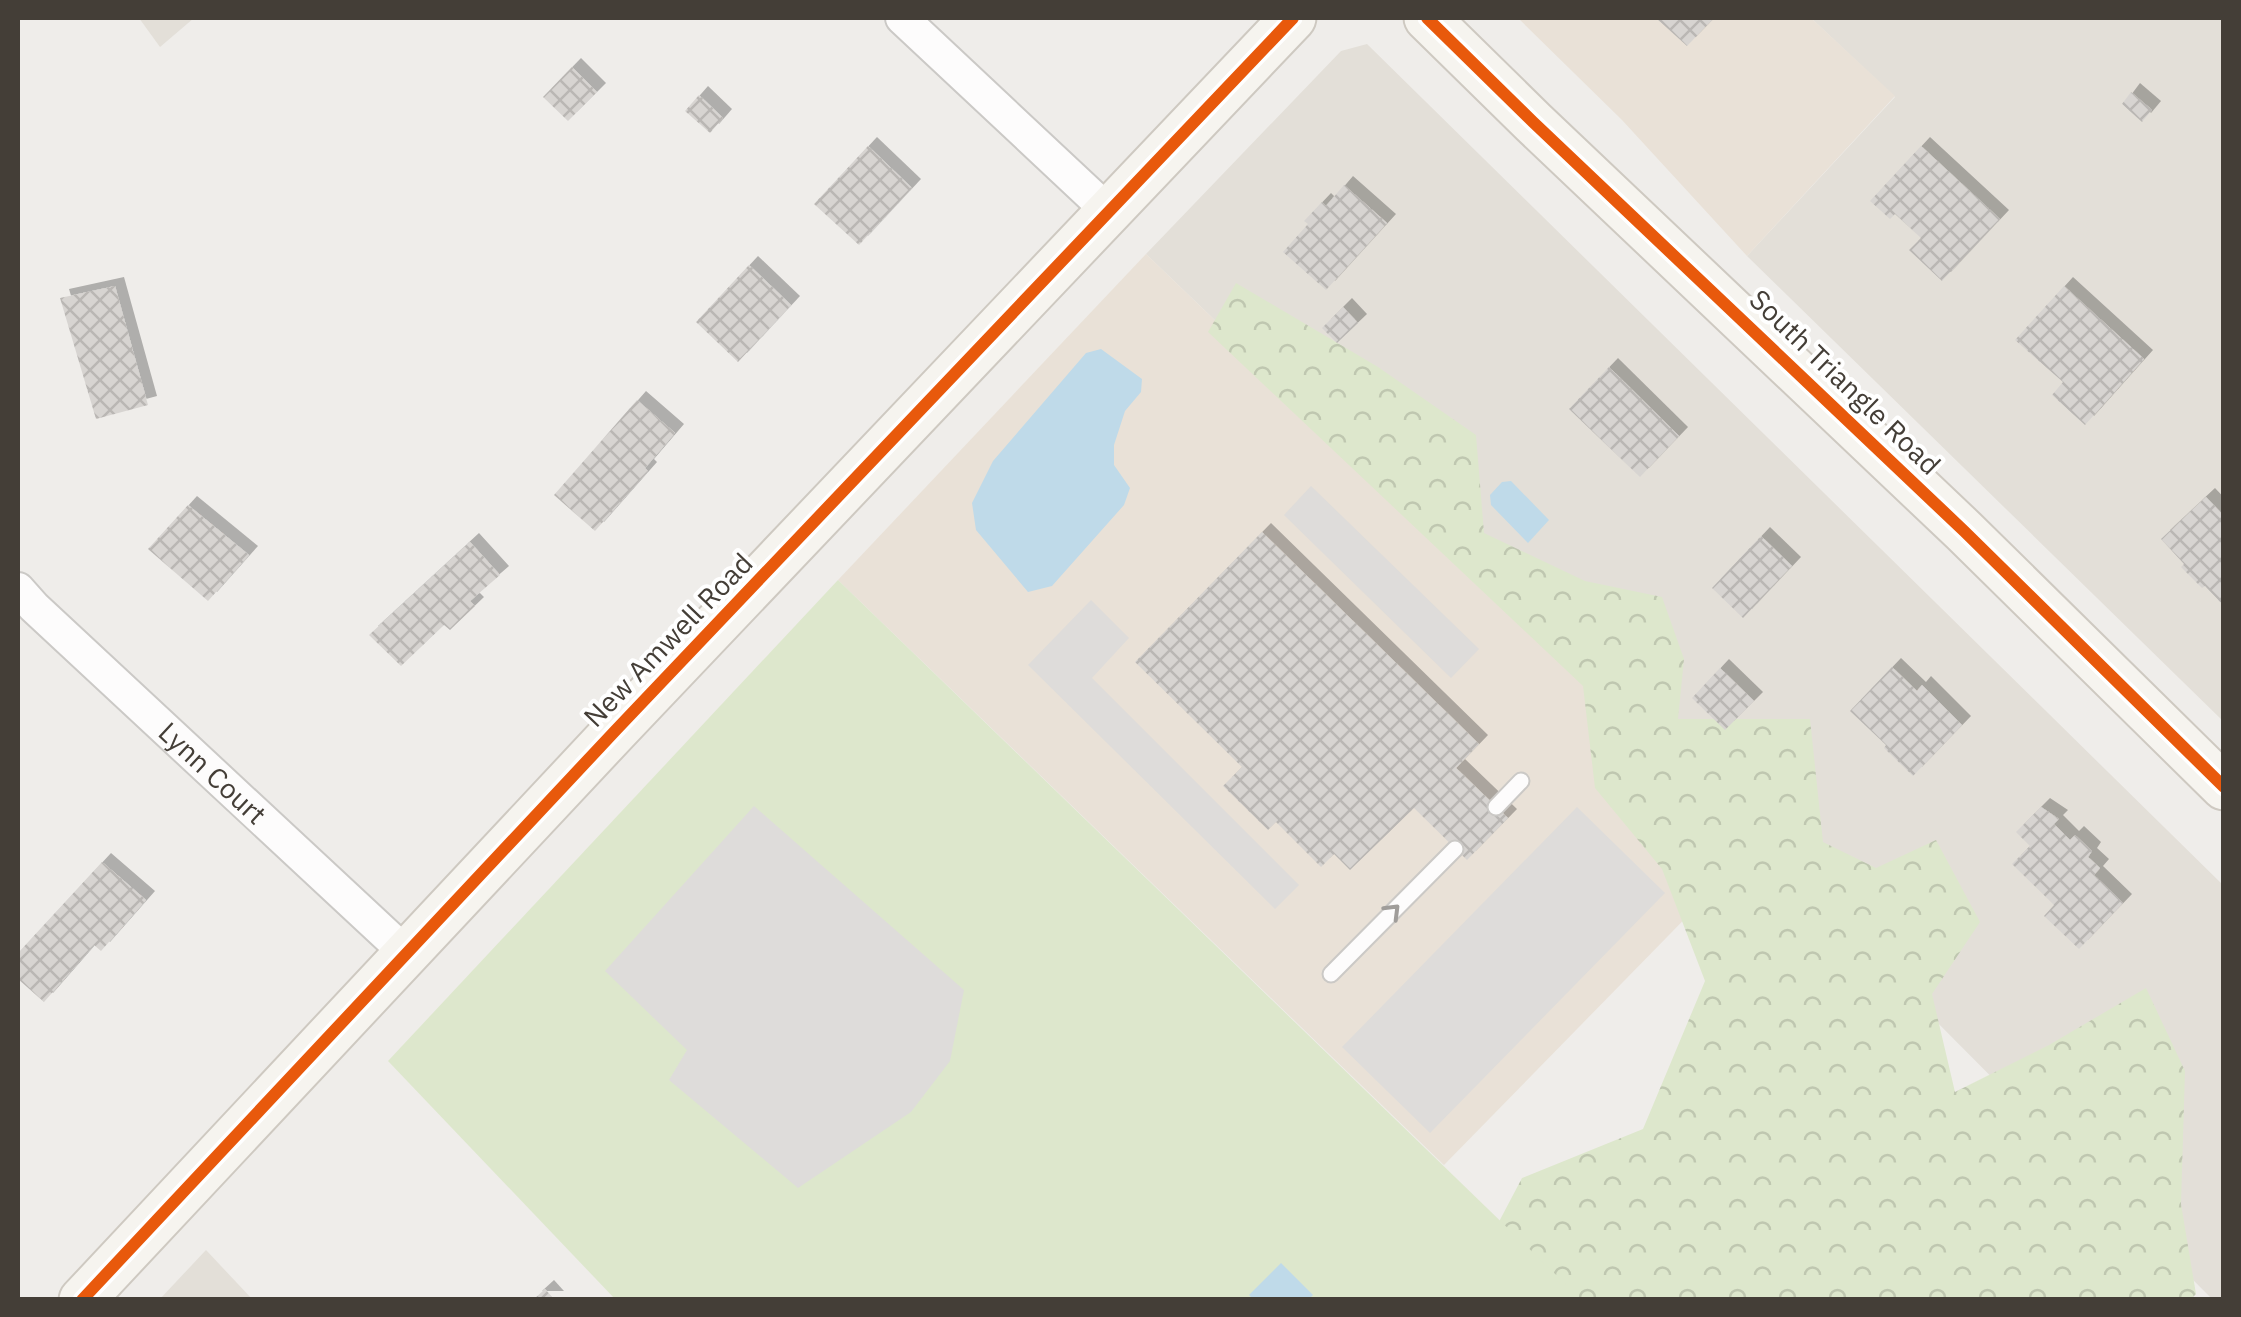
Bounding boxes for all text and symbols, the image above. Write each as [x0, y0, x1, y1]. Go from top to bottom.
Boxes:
street label: South Triangle Road [1742, 281, 1949, 482]
street label: New Amwell Road [575, 545, 760, 735]
street label: Lynn Court [151, 713, 275, 832]
one-way arrow [1382, 905, 1400, 923]

